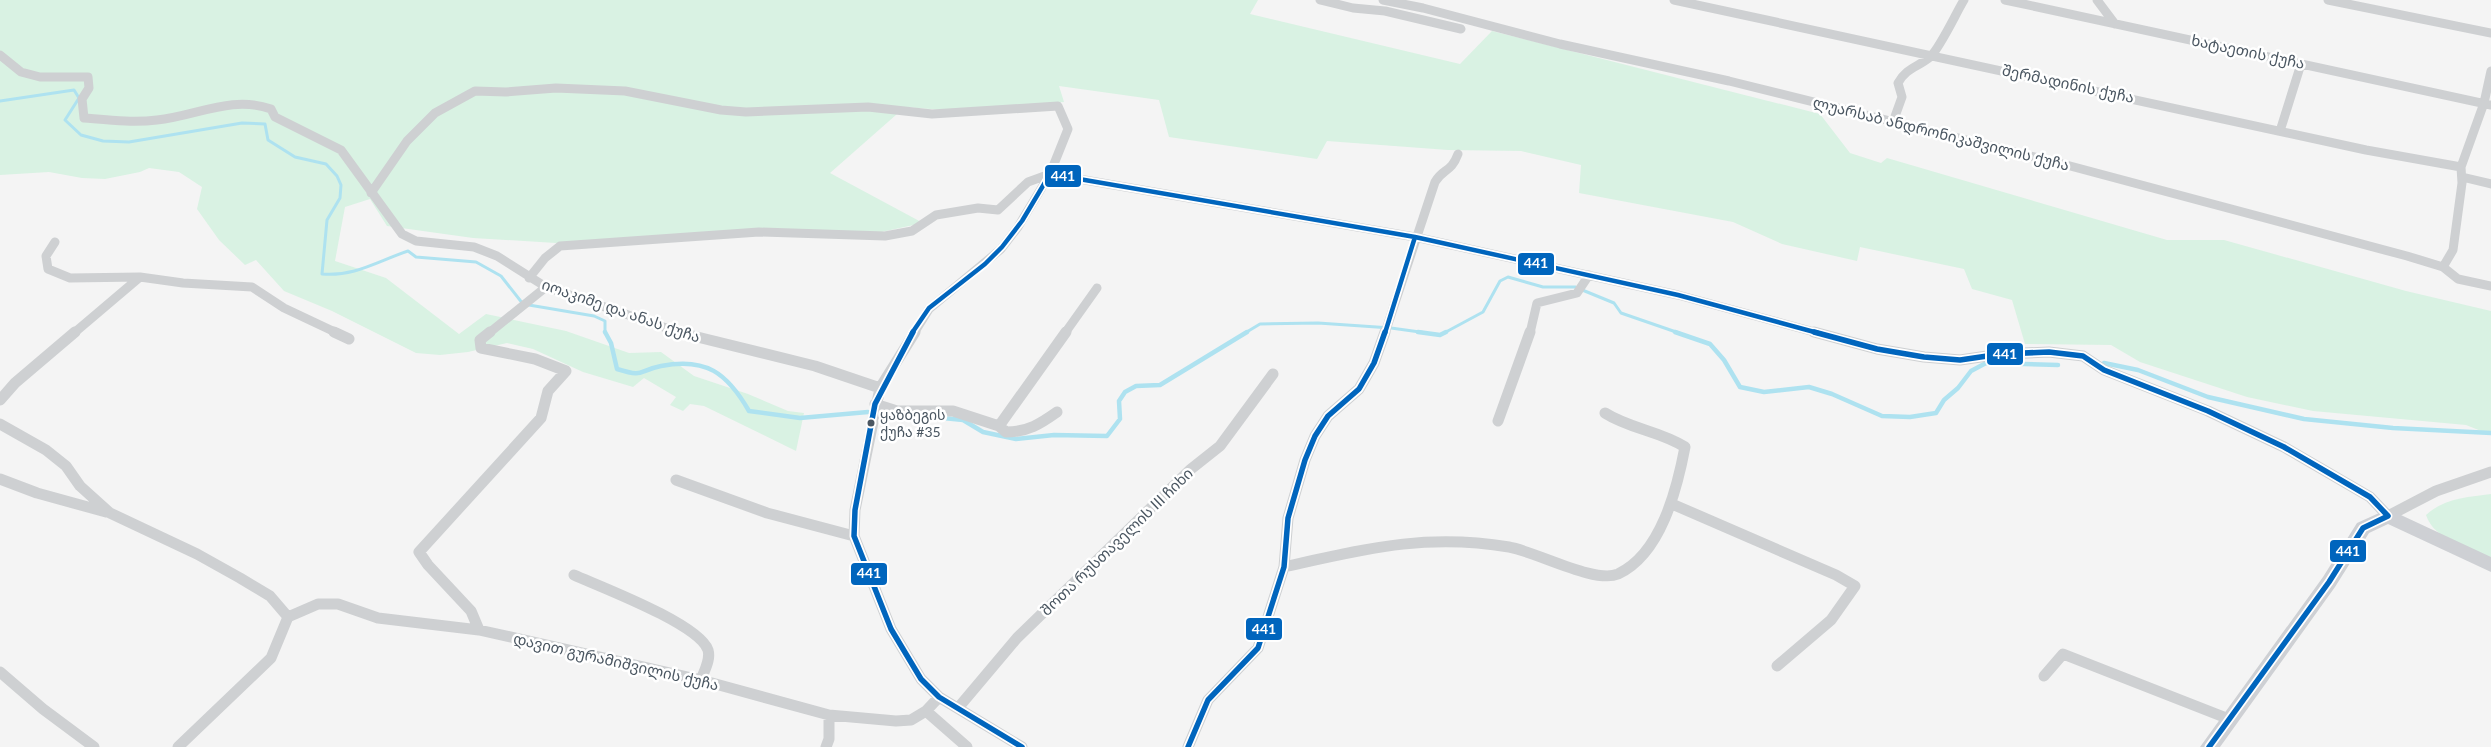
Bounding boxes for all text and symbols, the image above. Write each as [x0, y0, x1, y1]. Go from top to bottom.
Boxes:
street label: ხატაეთის ქუჩა [2190, 30, 2307, 73]
street label: შერმადინის ქუჩა [2000, 60, 2136, 107]
street label: ლუარსაბ ანდრონიკაშვილის ქუჩა [1811, 92, 2071, 175]
line badge: 441 [1044, 164, 1082, 188]
text: 441 [1051, 167, 1075, 184]
line badge: 441 [1517, 252, 1555, 276]
text: 441 [1524, 254, 1548, 271]
street label: იოაკიმე და ანას ქუჩა [539, 274, 703, 347]
line badge: 441 [1986, 342, 2024, 366]
text: 441 [1993, 345, 2017, 362]
place label: ყაზბეგის ქუჩა #35 [880, 406, 946, 441]
marker: ყაზბეგის ქუჩა #35 [866, 418, 876, 428]
street label: შოთა რუსთაველის III ჩიხი [1037, 464, 1197, 620]
line badge: 441 [2329, 539, 2367, 563]
text: 441 [2336, 542, 2360, 559]
line badge: 441 [850, 562, 888, 586]
text: 441 [857, 564, 881, 581]
line badge: 441 [1245, 617, 1283, 641]
text: 441 [1252, 620, 1276, 637]
street label: დავით გურამიშვილის ქუჩა [512, 629, 721, 694]

